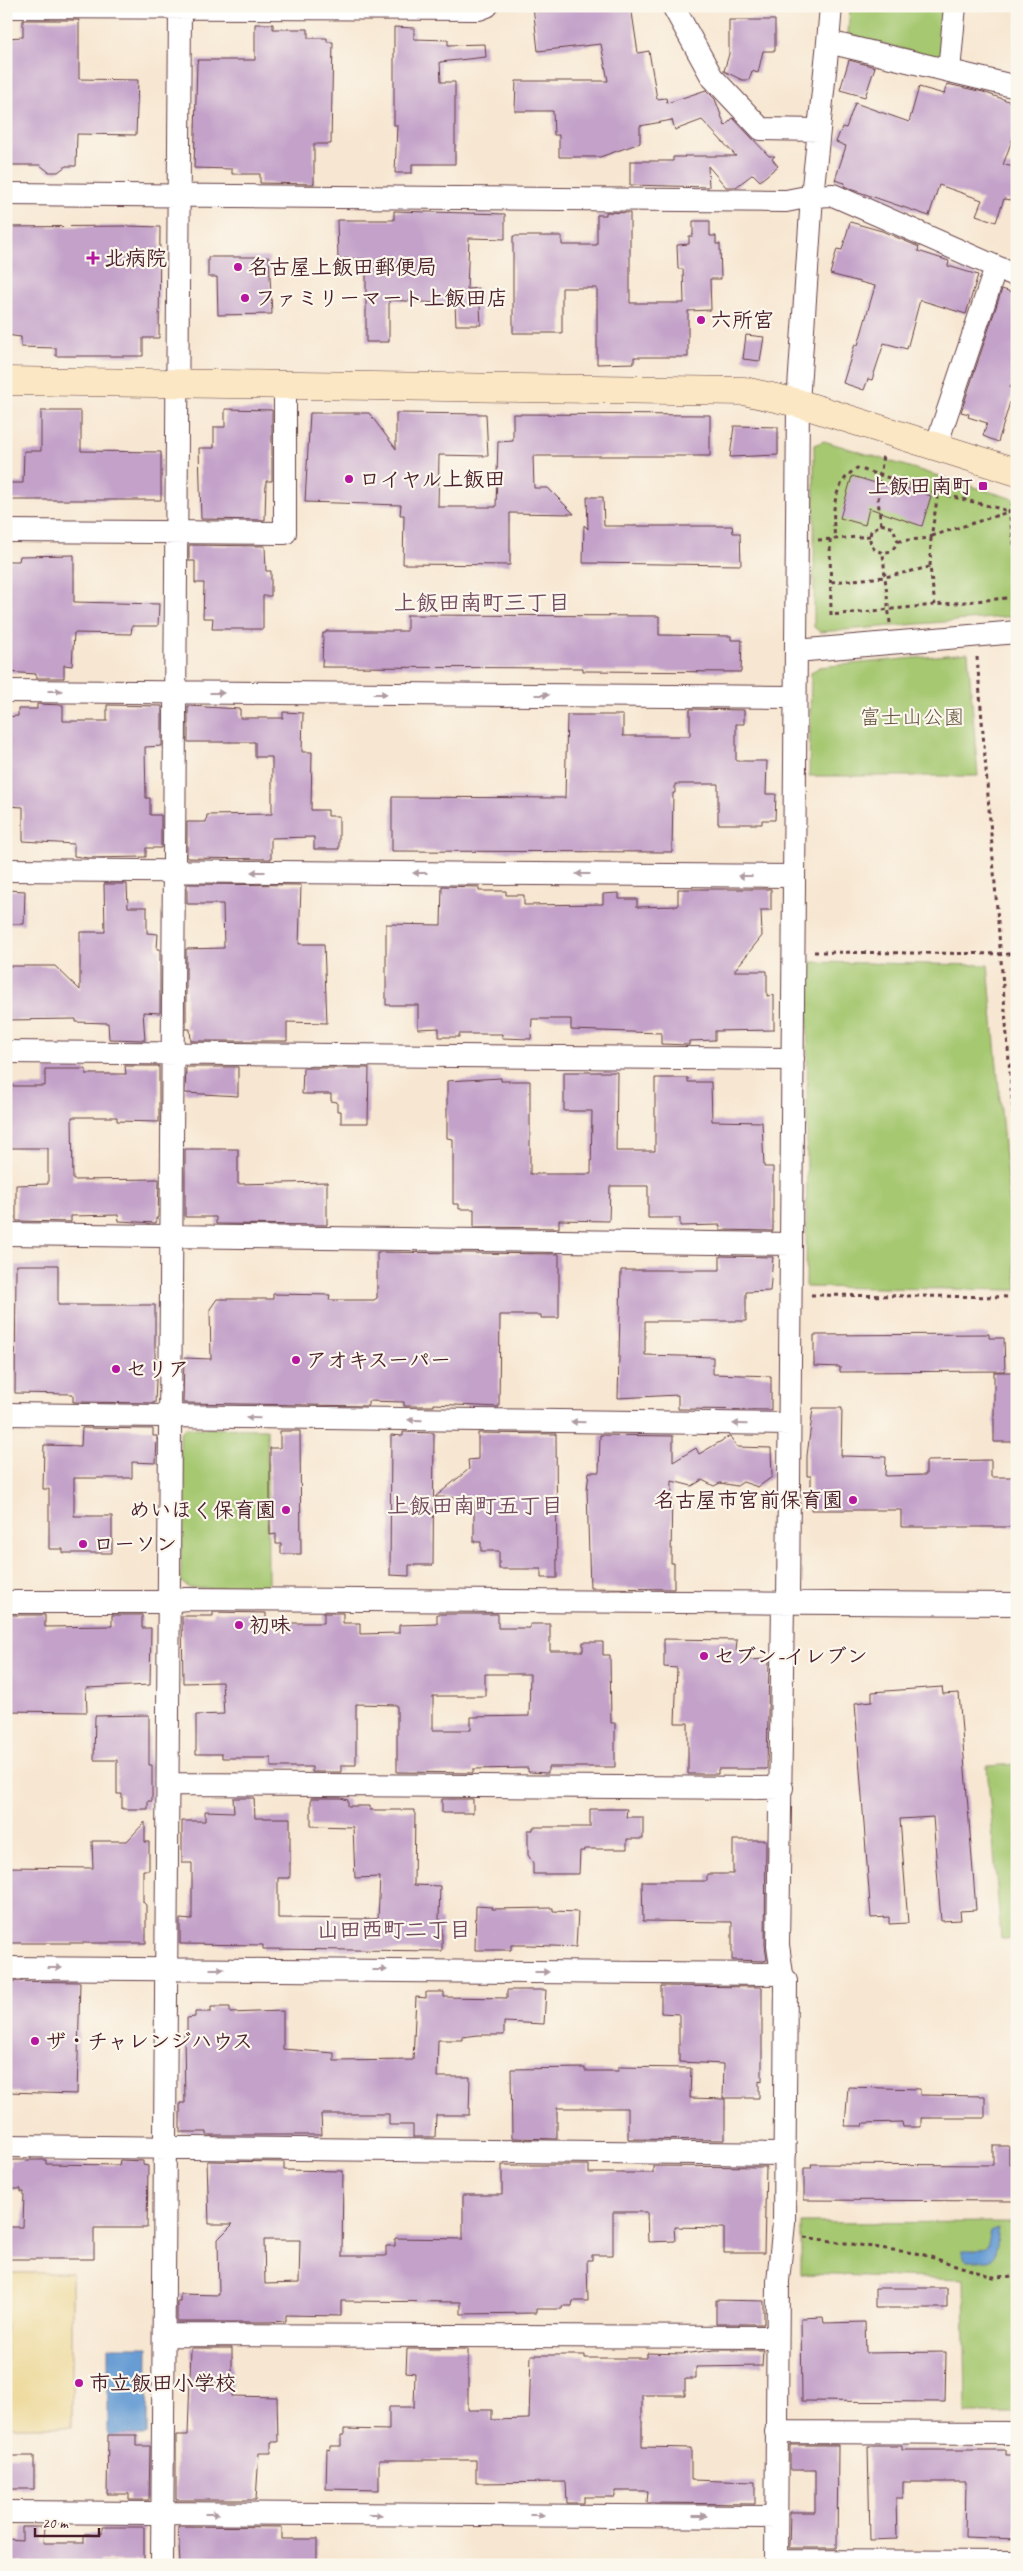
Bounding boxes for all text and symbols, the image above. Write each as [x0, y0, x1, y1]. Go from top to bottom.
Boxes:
place label: 北病院 [104, 245, 167, 271]
marker: 北病院 [86, 251, 100, 265]
place label: 名古屋上飯田郵便局 [248, 254, 437, 280]
marker: 名古屋上飯田郵便局 [232, 261, 244, 273]
place label: ファミリーマート上飯田店 [255, 285, 508, 311]
marker: ファミリーマート上飯田店 [239, 292, 251, 304]
place label: 六所宮 [711, 307, 774, 333]
marker: 六所宮 [695, 314, 707, 326]
place label: ロイヤル上飯田 [359, 466, 506, 492]
marker: ロイヤル上飯田 [343, 473, 355, 485]
place label: 上飯田南町 [868, 473, 973, 499]
marker: 上飯田南町 [977, 480, 989, 492]
district label: 上飯田南町三丁目 [394, 589, 570, 617]
one-way arrow [47, 687, 63, 695]
one-way arrow [210, 689, 226, 697]
one-way arrow [372, 690, 388, 698]
one-way arrow [535, 691, 551, 699]
park label: 富士山公園 [860, 704, 965, 730]
one-way arrow [250, 868, 266, 876]
one-way arrow [412, 869, 428, 877]
one-way arrow [575, 870, 591, 878]
one-way arrow [737, 872, 753, 880]
place label: アオキスーパー [306, 1347, 451, 1373]
marker: アオキスーパー [290, 1354, 302, 1366]
place label: セリア [126, 1356, 189, 1382]
marker: セリア [110, 1363, 122, 1375]
one-way arrow [245, 1414, 261, 1422]
one-way arrow [407, 1416, 423, 1424]
one-way arrow [570, 1418, 586, 1426]
one-way arrow [732, 1420, 748, 1428]
place label: 名古屋市宮前保育園 [654, 1487, 843, 1513]
district label: 上飯田南町五丁目 [387, 1492, 563, 1520]
marker: 名古屋市宮前保育園 [847, 1494, 859, 1506]
place label: めいほく保育園 [129, 1497, 276, 1523]
marker: めいほく保育園 [280, 1504, 292, 1516]
place label: ローソン [93, 1531, 177, 1557]
marker: ローソン [77, 1538, 89, 1550]
place label: 初味 [249, 1612, 291, 1638]
marker: 初味 [233, 1619, 245, 1631]
place label: セブン-イレブン [714, 1643, 868, 1669]
marker: セブン-イレブン [698, 1650, 710, 1662]
district label: 山田西町二丁目 [317, 1916, 471, 1944]
one-way arrow [47, 1964, 63, 1972]
one-way arrow [210, 1965, 226, 1973]
one-way arrow [372, 1966, 388, 1974]
one-way arrow [535, 1968, 551, 1976]
place label: ザ・チャレンジハウス [45, 2028, 253, 2054]
marker: ザ・チャレンジハウス [29, 2035, 41, 2047]
place label: 市立飯田小学校 [89, 2370, 236, 2396]
marker: 市立飯田小学校 [73, 2377, 85, 2389]
scale bar [35, 2506, 99, 2538]
one-way arrow [205, 2510, 221, 2518]
one-way arrow [367, 2511, 383, 2519]
one-way arrow [530, 2512, 546, 2520]
one-way arrow [692, 2512, 708, 2520]
text: 20 m [42, 2514, 69, 2533]

